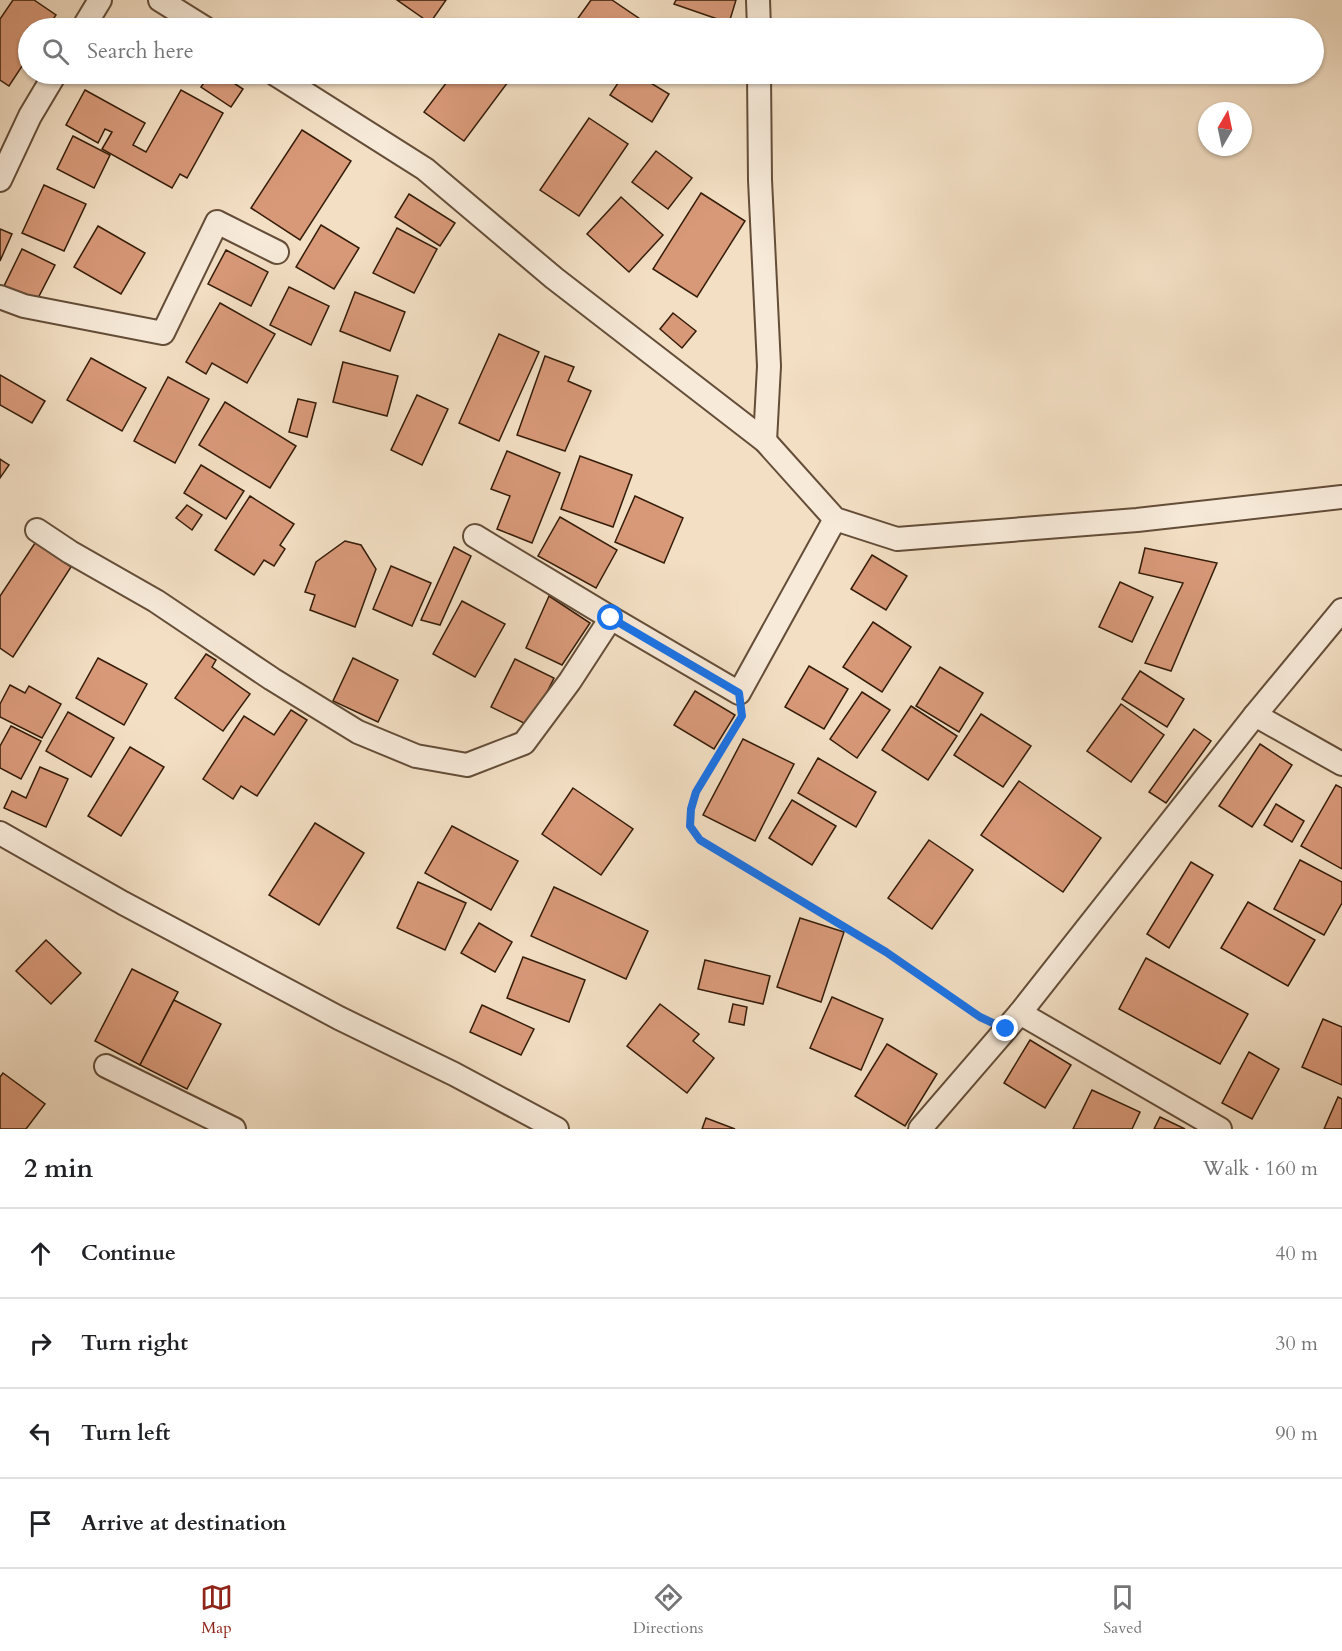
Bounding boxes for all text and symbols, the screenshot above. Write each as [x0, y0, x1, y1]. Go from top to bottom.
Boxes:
search box [18, 18, 1324, 84]
icon: search [39, 35, 72, 68]
text: Search here [87, 36, 194, 66]
north arrow [1198, 102, 1252, 156]
route start [597, 604, 623, 630]
route end [992, 1015, 1018, 1041]
text: 2 min [24, 1151, 93, 1186]
text: Walk · 160 m [1203, 1155, 1318, 1182]
icon: ahead [24, 1237, 57, 1270]
text: Continue [81, 1238, 176, 1268]
text: 40 m [1275, 1240, 1318, 1267]
icon: right [24, 1327, 57, 1360]
text: Turn right [81, 1328, 188, 1358]
text: 30 m [1275, 1330, 1318, 1357]
icon: left [24, 1417, 57, 1450]
text: Turn left [81, 1418, 170, 1448]
text: 90 m [1275, 1420, 1318, 1447]
icon: arrive [24, 1507, 57, 1540]
text: Arrive at destination [81, 1508, 286, 1538]
tab: Map [200, 1581, 233, 1639]
tab: Directions [633, 1581, 703, 1639]
tab: Saved [1103, 1581, 1142, 1639]

